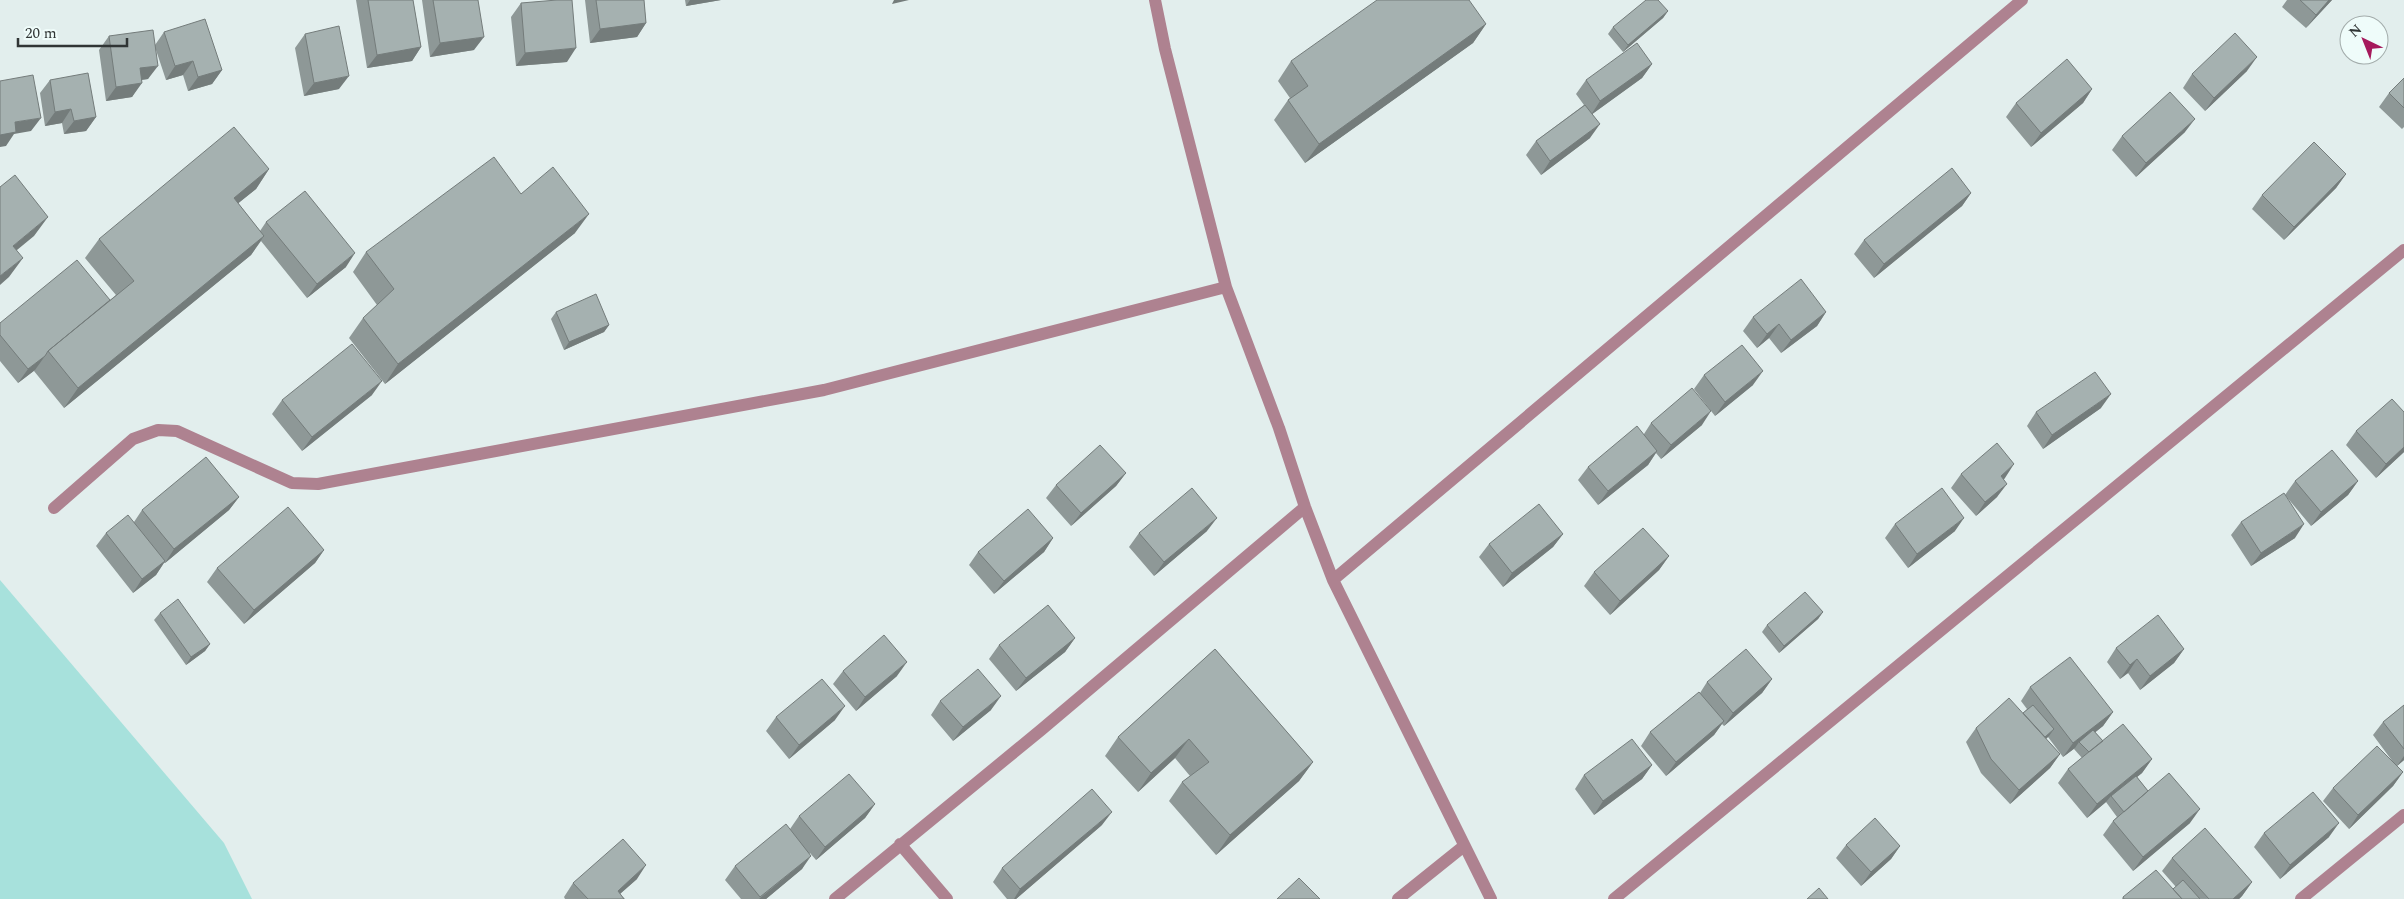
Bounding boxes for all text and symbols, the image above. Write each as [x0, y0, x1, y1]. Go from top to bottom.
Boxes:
scale bar [18, 15, 126, 47]
north arrow [2339, 15, 2389, 65]
text: N [2344, 19, 2367, 42]
text: 20 m [25, 22, 57, 45]

